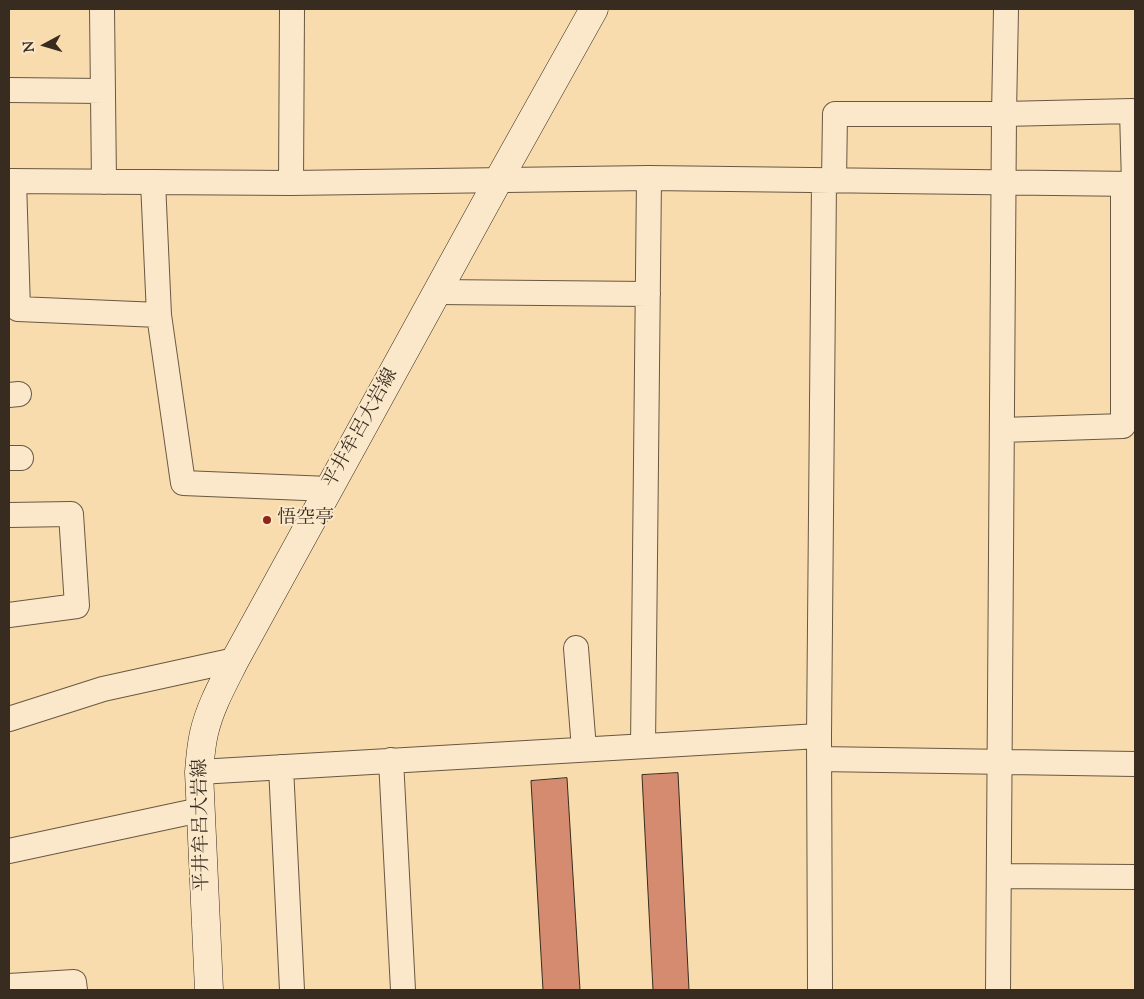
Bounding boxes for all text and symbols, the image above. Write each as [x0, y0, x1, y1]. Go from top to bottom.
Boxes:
north arrow [20, 20, 70, 70]
text: N [20, 40, 41, 53]
street label: 平井牟呂大岩線 [320, 365, 404, 493]
place label: 悟空亭 [277, 509, 334, 531]
marker: 悟空亭 [261, 514, 273, 526]
street label: 平井牟呂大岩線 [190, 758, 216, 892]

